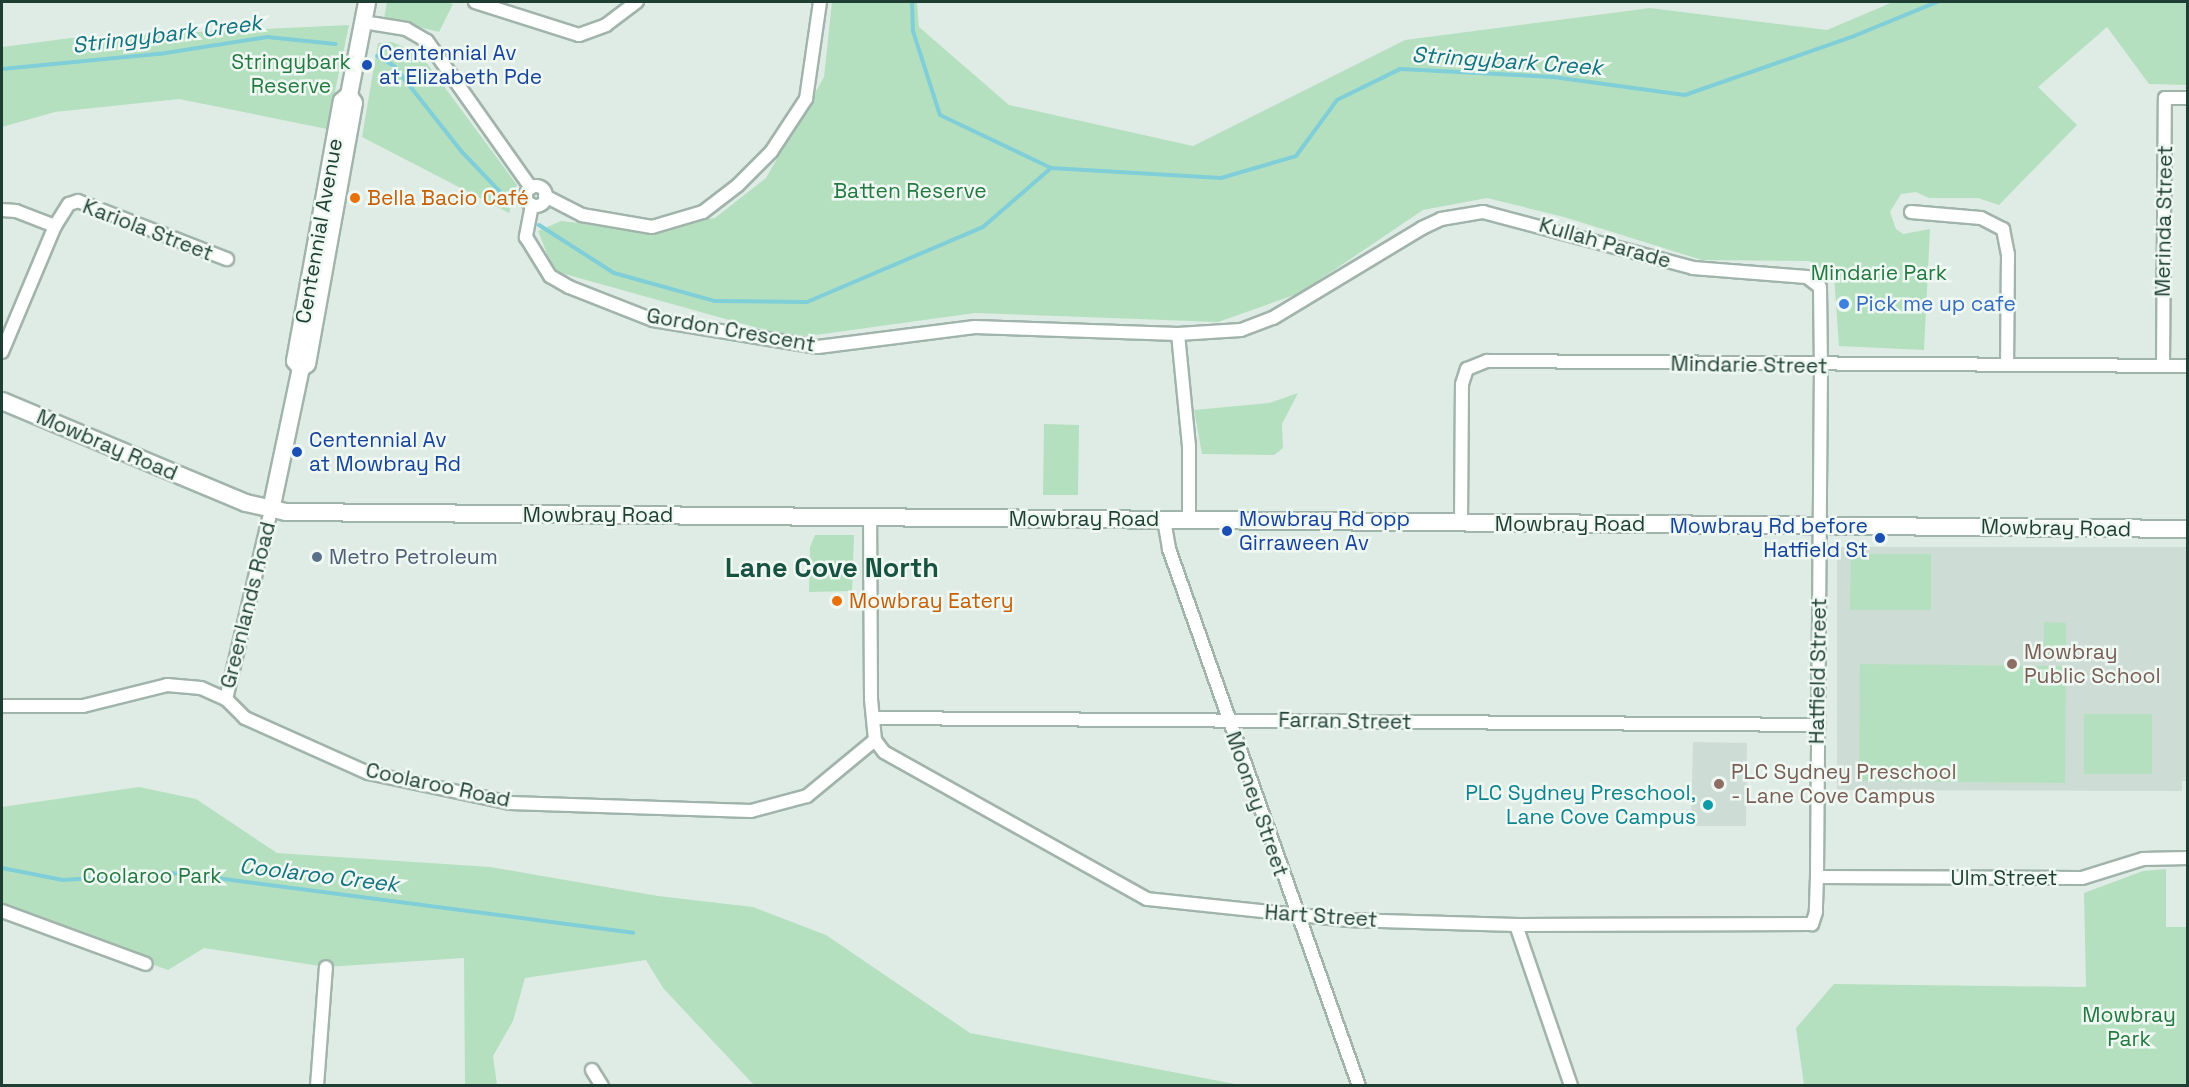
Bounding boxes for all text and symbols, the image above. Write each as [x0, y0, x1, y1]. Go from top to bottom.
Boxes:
water label: Stringybark Creek [71, 9, 263, 59]
place label: Centennial Av at Elizabeth Pde [379, 40, 542, 90]
water label: Stringybark Creek [1411, 41, 1603, 81]
park label: Stringybark Reserve [231, 49, 351, 99]
marker: Centennial Av at Elizabeth Pde [360, 58, 374, 72]
street label: Centennial Avenue [290, 136, 348, 326]
street label: Merinda Street [2150, 145, 2178, 297]
park label: Batten Reserve [833, 178, 987, 204]
place label: Bella Bacio Café [367, 185, 529, 211]
marker: Bella Bacio Café [348, 191, 362, 205]
street label: Kariola Street [79, 194, 217, 266]
street label: Kullah Parade [1536, 212, 1674, 274]
park label: Mindarie Park [1811, 260, 1947, 286]
place label: Pick me up cafe [1856, 291, 2016, 317]
marker: Pick me up cafe [1837, 297, 1851, 311]
street label: Gordon Crescent [645, 303, 817, 357]
street label: Mindarie Street [1670, 351, 1828, 379]
street label: Mowbray Road [33, 404, 181, 486]
place label: Centennial Av at Mowbray Rd [309, 427, 461, 477]
marker: Centennial Av at Mowbray Rd [290, 445, 304, 459]
street label: Mowbray Road [523, 502, 673, 528]
street label: Mowbray Road [1009, 506, 1159, 532]
place label: Mowbray Rd opp Girraween Av [1239, 506, 1410, 556]
street label: Mowbray Road [1495, 511, 1645, 537]
place label: Mowbray Rd before Hatfield St [1670, 513, 1868, 563]
street label: Mowbray Road [1981, 514, 2131, 542]
street label: Greenlands Road [215, 519, 281, 691]
marker: Mowbray Rd opp Girraween Av [1220, 524, 1234, 538]
marker: Mowbray Rd before Hatfield St [1873, 531, 1887, 545]
place label: Metro Petroleum [329, 544, 498, 570]
marker: Metro Petroleum [310, 550, 324, 564]
district label: Lane Cove North [725, 552, 939, 584]
place label: Mowbray Eatery [849, 588, 1014, 614]
marker: Mowbray Eatery [830, 594, 844, 608]
street label: Hatfield Street [1804, 598, 1832, 744]
place label: Mowbray Public School [2024, 639, 2161, 689]
marker: Mowbray Public School [2005, 657, 2019, 671]
street label: Farran Street [1278, 707, 1412, 735]
street label: Mooney Street [1220, 728, 1294, 880]
street label: Coolaroo Road [363, 757, 513, 813]
place label: PLC Sydney Preschool - Lane Cove Campus [1731, 759, 1957, 809]
marker: PLC Sydney Preschool - Lane Cove Campus [1712, 777, 1726, 791]
place label: PLC Sydney Preschool, Lane Cove Campus [1465, 780, 1696, 830]
marker: PLC Sydney Preschool, Lane Cove Campus [1701, 798, 1715, 812]
water label: Coolaroo Creek [238, 852, 400, 898]
park label: Coolaroo Park [82, 863, 222, 889]
street label: Ulm Street [1951, 865, 2057, 891]
street label: Hart Street [1264, 899, 1378, 933]
park label: Mowbray Park [2082, 1002, 2176, 1052]

